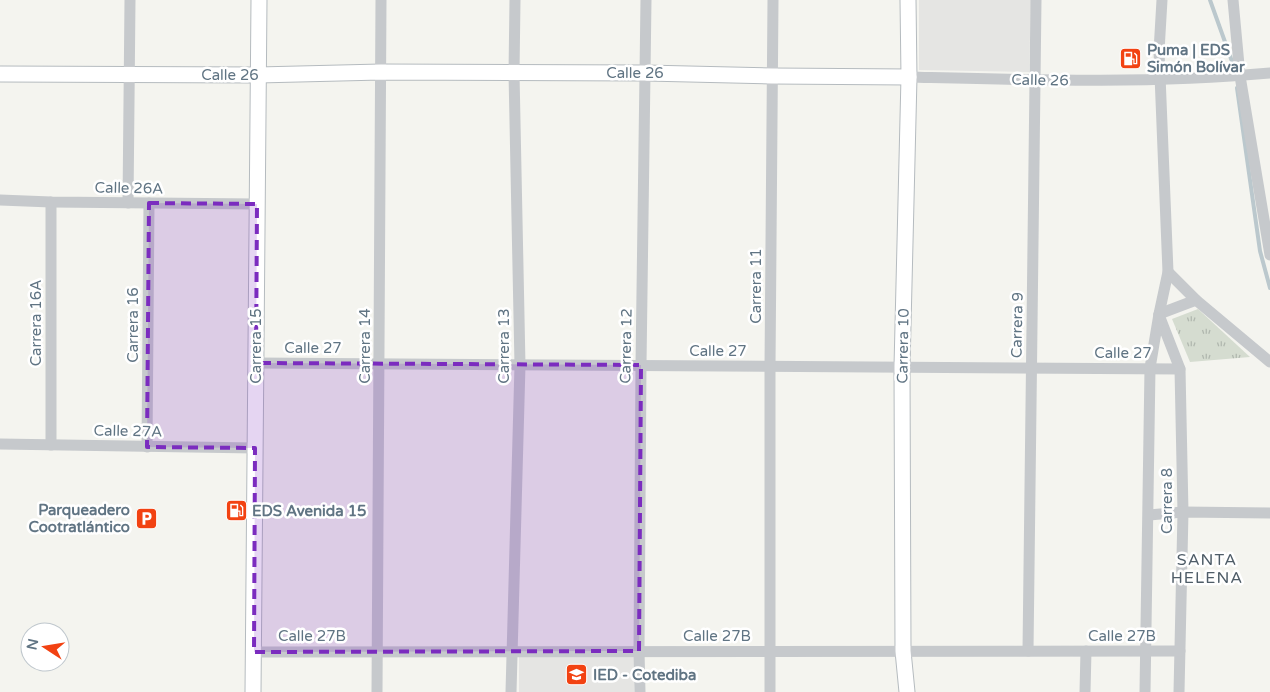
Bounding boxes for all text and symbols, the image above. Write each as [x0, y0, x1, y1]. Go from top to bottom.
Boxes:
place label: Puma | EDS Simón Bolívar [1147, 41, 1245, 76]
fuel station icon: Puma | EDS Simón Bolívar [1119, 47, 1143, 71]
street label: Calle 26 [606, 64, 664, 82]
street label: Calle 26 [201, 66, 259, 84]
street label: Calle 26 [1011, 70, 1069, 90]
street label: Calle 26A [94, 178, 164, 198]
street label: Carrera 11 [747, 248, 765, 324]
street label: Carrera 16A [27, 280, 45, 366]
street label: Carrera 16 [124, 287, 142, 363]
street label: Carrera 9 [1007, 292, 1027, 358]
street label: Carrera 15 [247, 308, 265, 384]
street label: Carrera 14 [356, 308, 374, 384]
street label: Carrera 13 [495, 308, 513, 384]
street label: Carrera 12 [616, 308, 636, 384]
street label: Carrera 10 [893, 308, 913, 384]
street label: Calle 27 [284, 339, 342, 357]
street label: Calle 27 [689, 342, 747, 360]
street label: Calle 27 [1094, 344, 1152, 362]
street label: Calle 27A [93, 421, 163, 441]
street label: Carrera 8 [1158, 468, 1176, 534]
fuel station icon: EDS Avenida 15 [224, 499, 248, 523]
place label: Parqueadero Cootratlántico [29, 501, 130, 536]
place label: EDS Avenida 15 [252, 502, 366, 520]
parking icon: Parqueadero Cootratlántico [134, 507, 158, 531]
district label: SANTA HELENA [1171, 550, 1243, 588]
north arrow [20, 622, 70, 672]
street label: Calle 27B [278, 627, 346, 645]
street label: Calle 27B [683, 627, 751, 645]
street label: Calle 27B [1088, 627, 1156, 645]
text: N [23, 637, 42, 652]
school or university icon: IED - Cotediba [565, 663, 589, 687]
place label: IED - Cotediba [593, 666, 697, 684]

